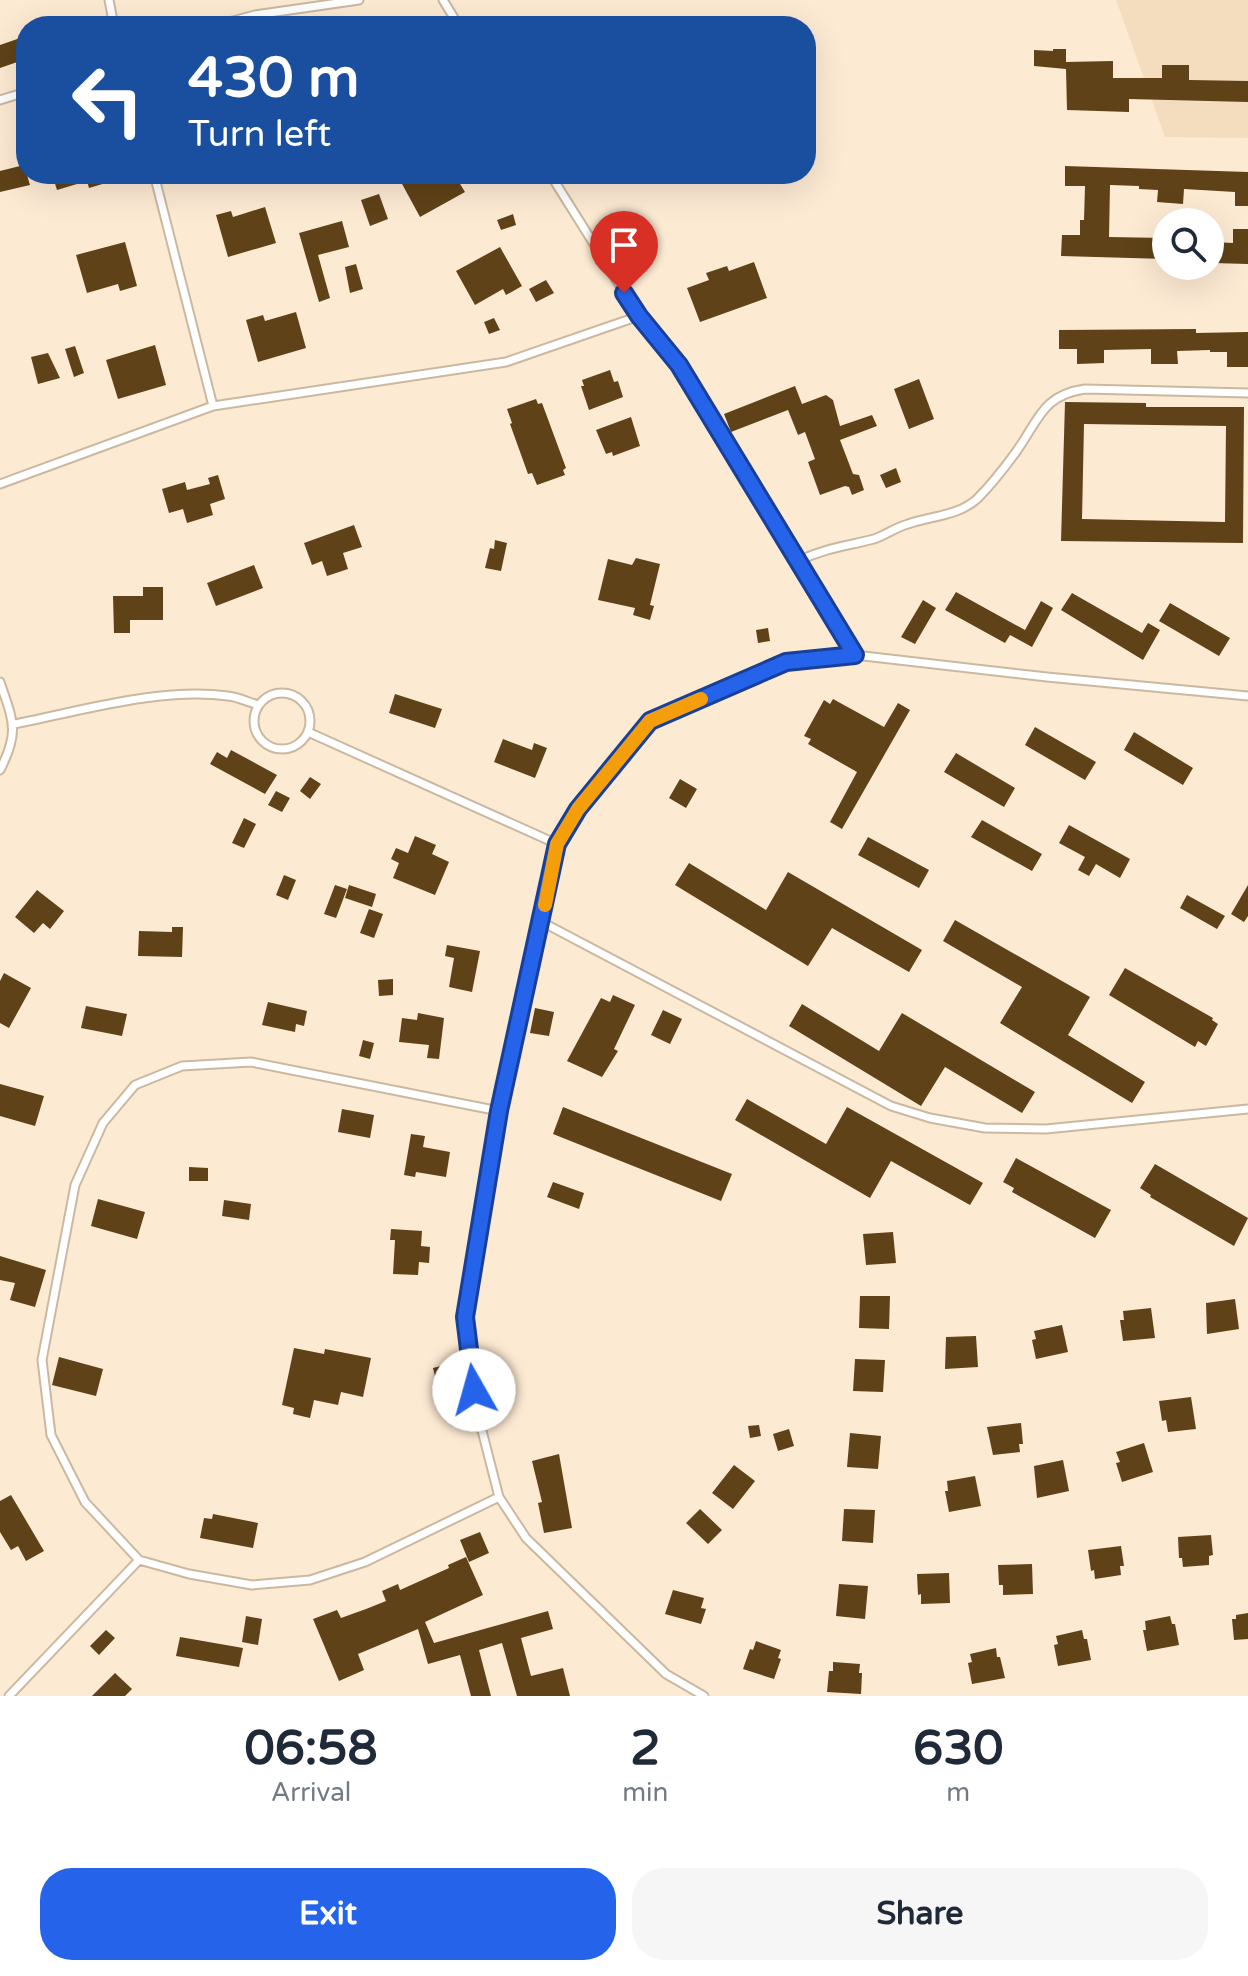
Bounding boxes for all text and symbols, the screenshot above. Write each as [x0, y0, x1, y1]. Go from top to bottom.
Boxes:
text: 430 m [188, 45, 359, 112]
icon: left [56, 48, 160, 152]
text: Turn left [188, 113, 331, 156]
map controls [1152, 208, 1224, 280]
button: search [1152, 208, 1224, 280]
pin [590, 211, 658, 293]
icon: arrive [602, 223, 646, 267]
position arrow [432, 1348, 516, 1432]
text: 06:58 [245, 1720, 378, 1778]
text: 2 [630, 1720, 660, 1778]
text: 630 [913, 1720, 1003, 1778]
text: Arrival [271, 1777, 351, 1808]
text: min [622, 1777, 668, 1808]
text: m [946, 1777, 970, 1808]
button: Exit [40, 1868, 616, 1960]
button: Share [632, 1868, 1208, 1960]

